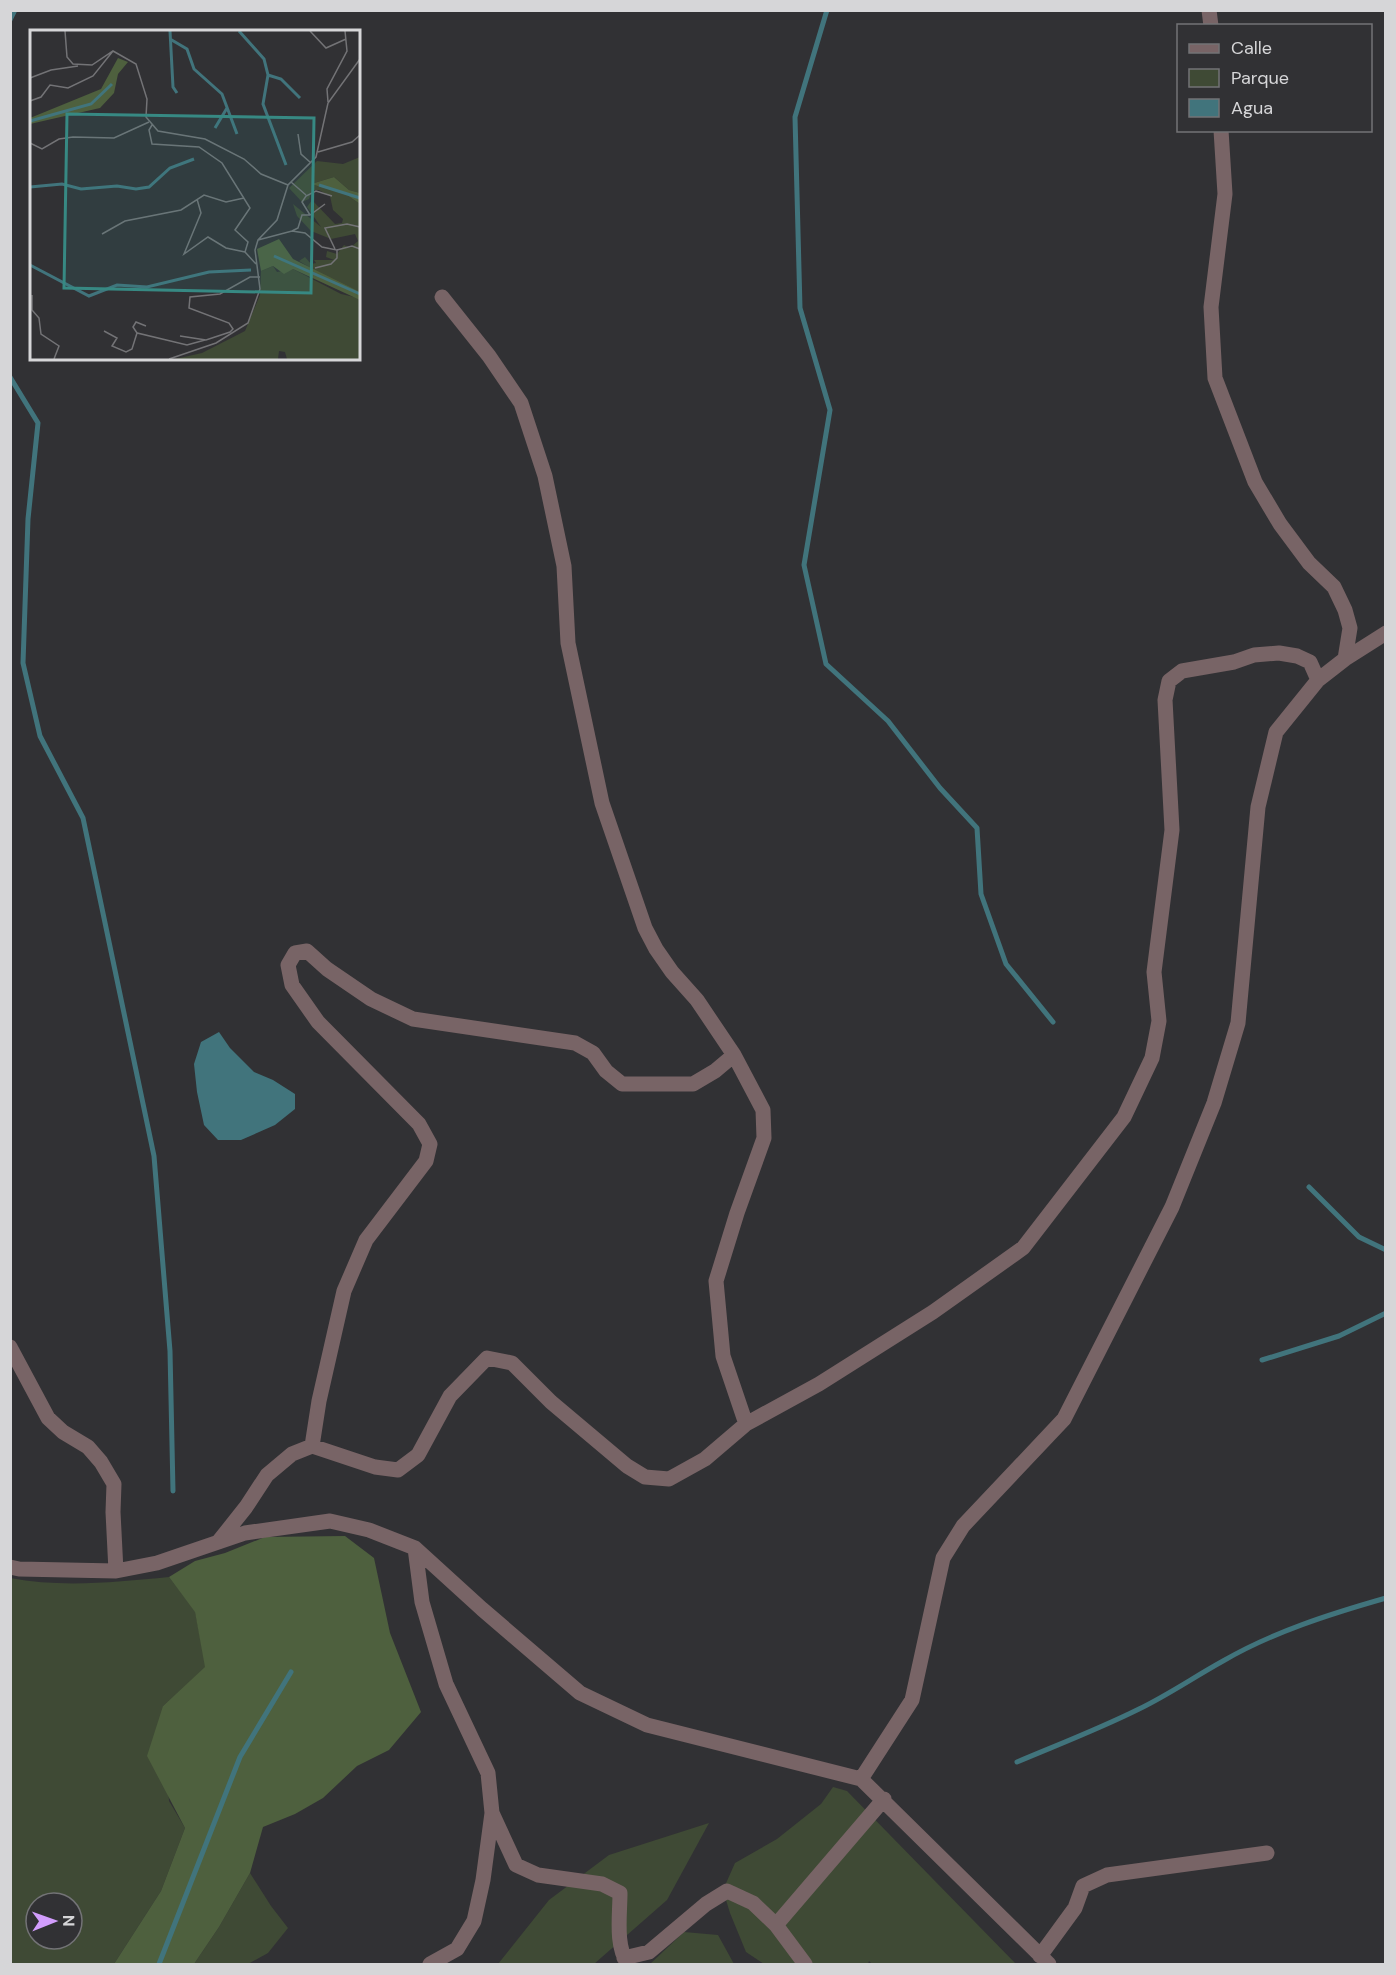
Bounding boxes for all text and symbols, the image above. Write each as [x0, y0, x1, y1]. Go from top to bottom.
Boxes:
legend [1177, 24, 1372, 132]
inset map [30, 30, 360, 360]
text: Calle [1231, 36, 1272, 60]
text: Parque [1231, 66, 1289, 90]
text: Agua [1231, 96, 1273, 120]
north arrow [24, 1891, 84, 1951]
text: N [58, 1915, 79, 1927]

